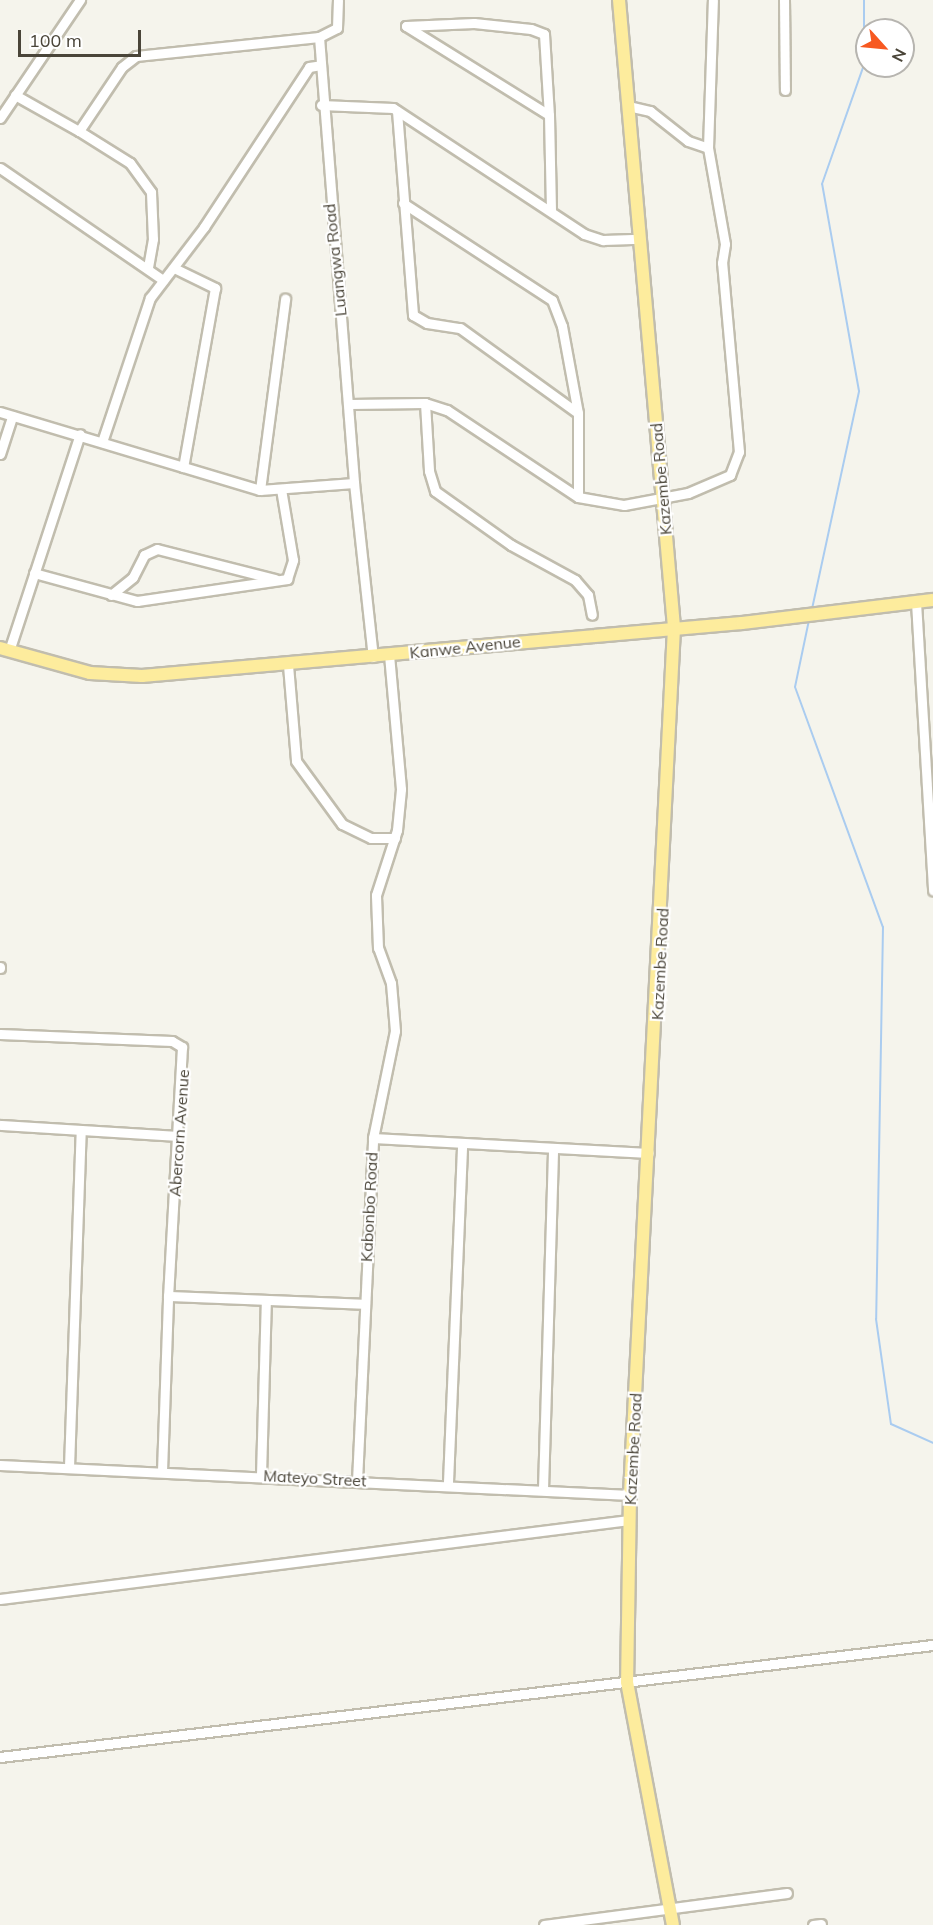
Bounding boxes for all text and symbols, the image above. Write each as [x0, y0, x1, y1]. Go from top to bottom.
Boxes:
scale bar [21, 18, 144, 56]
north arrow [855, 18, 915, 78]
text: 100 m [29, 29, 82, 52]
text: N [888, 45, 911, 65]
street label: Luangwa Road [320, 203, 350, 317]
street label: Kazembe Road [647, 422, 675, 536]
street label: Kanwe Avenue [409, 632, 521, 662]
street label: Kazembe Road [647, 907, 673, 1021]
street label: Abercorn Avenue [165, 1069, 193, 1197]
street label: Kabonbo Road [357, 1152, 381, 1262]
street label: Kazembe Road [620, 1392, 646, 1506]
street label: Mateyo Street [263, 1466, 367, 1490]

